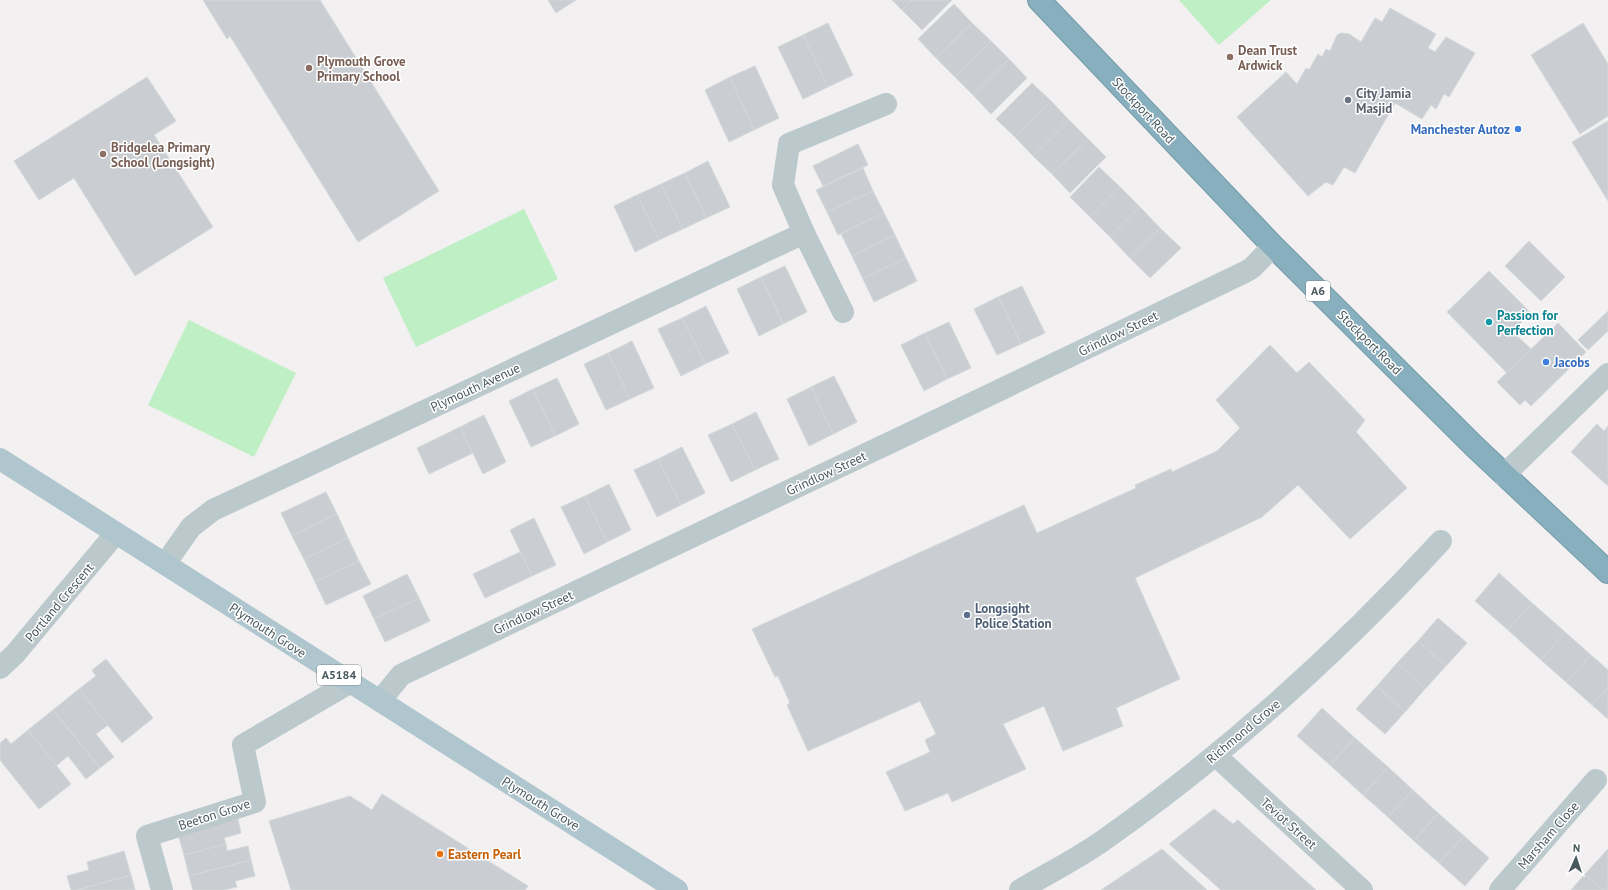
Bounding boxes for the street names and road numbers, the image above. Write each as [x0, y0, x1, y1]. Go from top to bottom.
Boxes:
street label: Stockport Road [1109, 74, 1179, 147]
road number: A6 [1306, 281, 1330, 301]
street label: Stockport Road [1334, 306, 1406, 378]
street label: Grindlow Street [1076, 307, 1161, 360]
street label: Plymouth Avenue [428, 359, 523, 416]
street label: Grindlow Street [783, 447, 870, 499]
street label: Portland Crescent [21, 559, 98, 645]
street label: Grindlow Street [490, 586, 577, 638]
street label: Plymouth Grove [226, 599, 309, 662]
road number: A5184 [317, 665, 361, 685]
street label: Richmond Grove [1203, 696, 1284, 767]
street label: Plymouth Grove [499, 773, 583, 834]
street label: Teviot Street [1257, 794, 1321, 853]
street label: Beeton Grove [176, 795, 252, 834]
street label: Marsham Close [1514, 798, 1583, 873]

